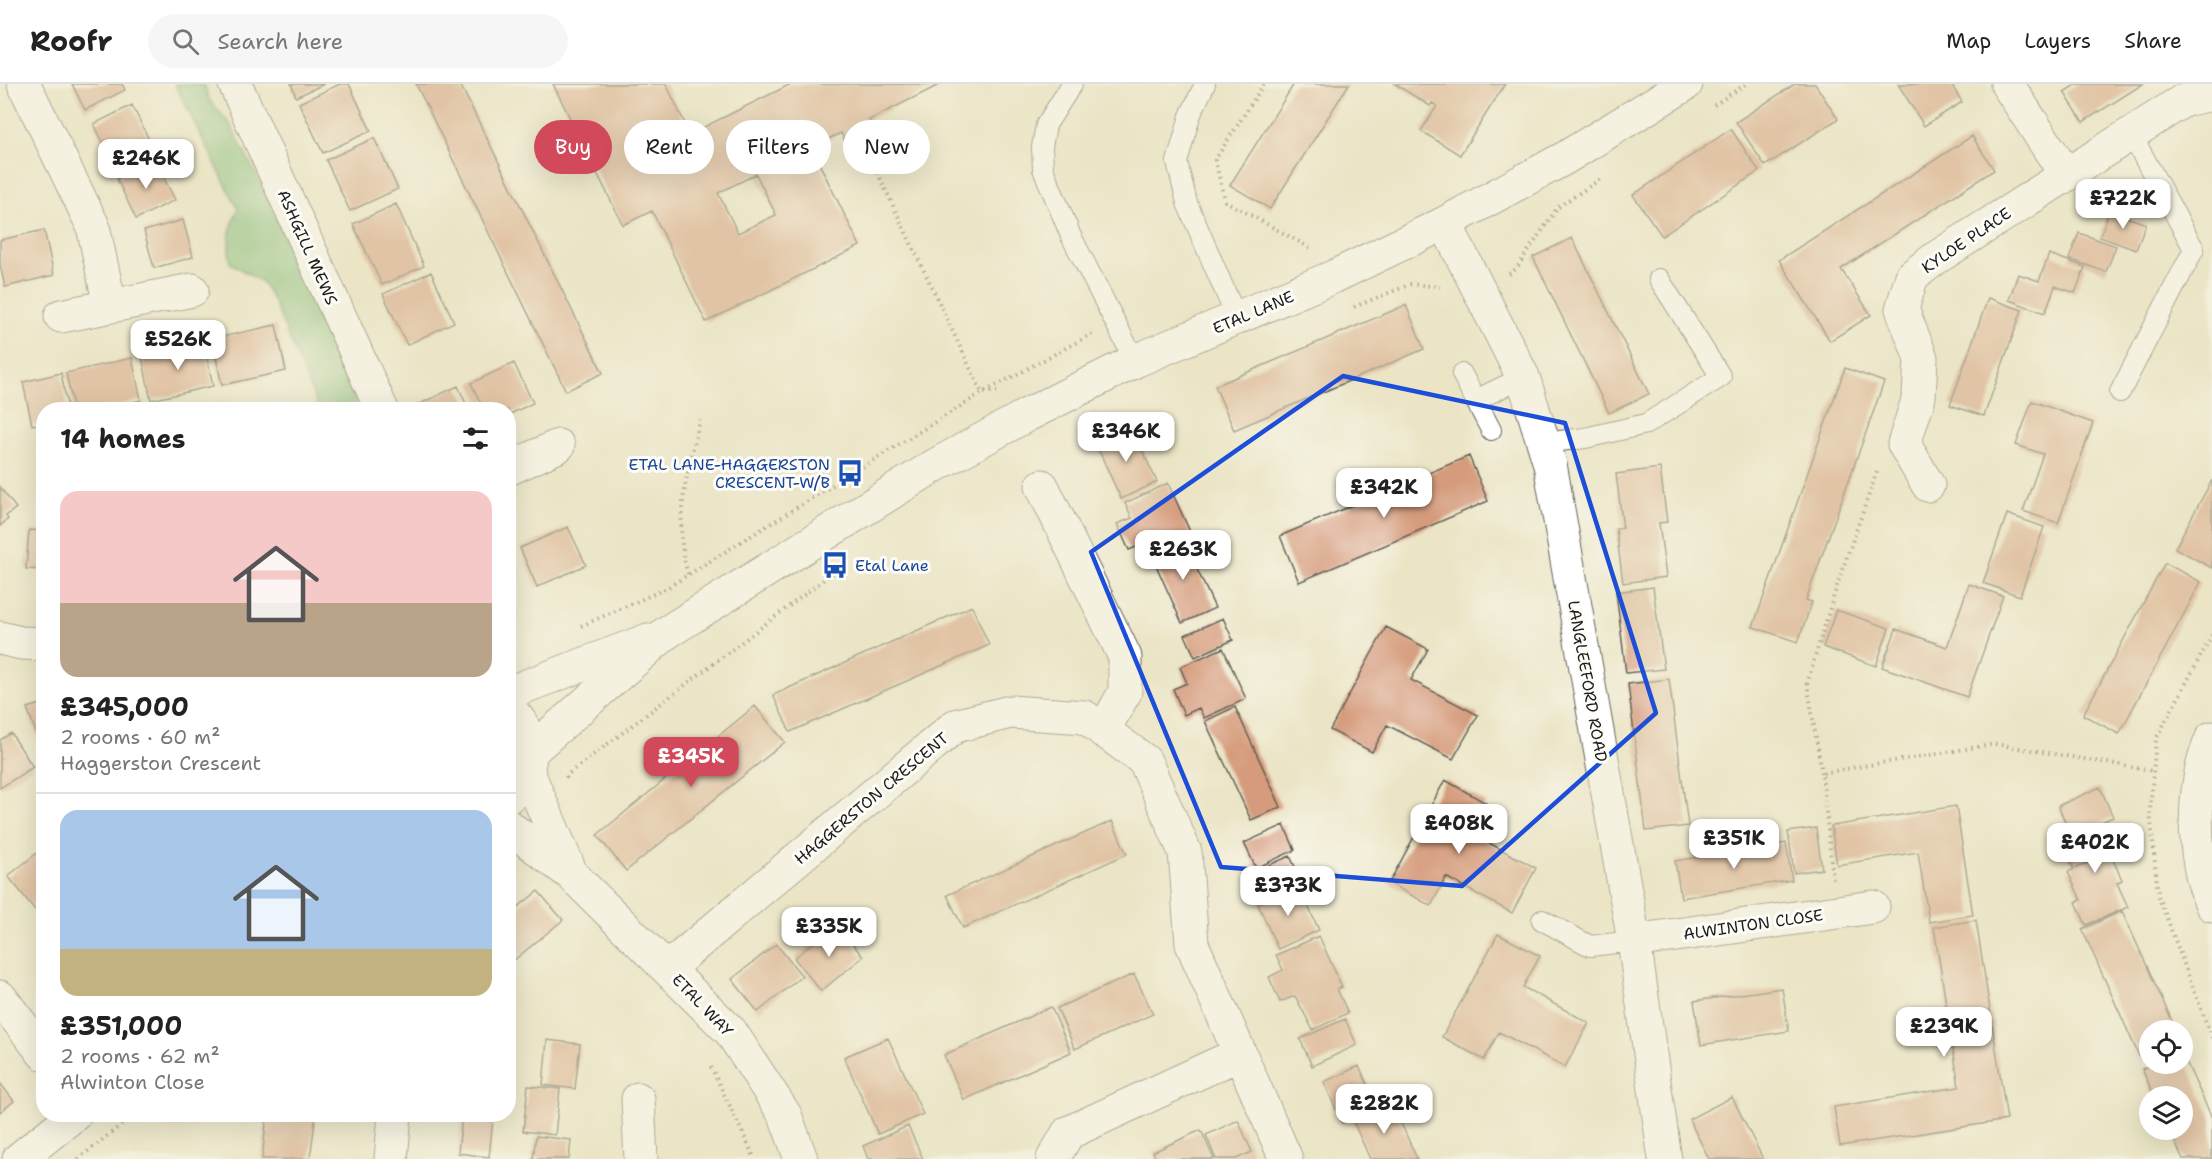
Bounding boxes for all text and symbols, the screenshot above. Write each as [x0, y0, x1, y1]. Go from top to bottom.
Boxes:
search box [148, 14, 568, 68]
text: Roofr [30, 22, 112, 60]
icon: search [169, 25, 202, 58]
text: Search here [217, 27, 343, 56]
text: Map [1946, 27, 1991, 55]
text: Layers [2024, 27, 2091, 55]
text: Share [2124, 27, 2182, 55]
chip: Buy [534, 120, 612, 174]
chip: Rent [624, 120, 714, 174]
chip: Filters [726, 120, 831, 174]
chip: New [843, 120, 930, 174]
pin: £246K [104, 139, 188, 190]
text: £246K [112, 145, 180, 171]
pin: £722K [2081, 179, 2165, 230]
text: £722K [2090, 185, 2156, 211]
street label: ASHGILL MEWS [273, 186, 342, 308]
street label: KYLOE PLACE [1917, 203, 2015, 278]
street label: ETAL LANE [1209, 286, 1297, 339]
pin: £526K [136, 320, 220, 371]
text: £526K [145, 326, 211, 352]
pin: £346K [1084, 412, 1168, 463]
text: £346K [1092, 418, 1160, 444]
text: 14 homes [60, 421, 186, 456]
icon: filters [459, 422, 492, 455]
place label: ETAL LANE-HAGGERSTON CRESCENT-W/B [629, 454, 830, 493]
bus stop icon: ETAL LANE-HAGGERSTON CRESCENT-W/B [835, 458, 865, 488]
pin: £342K [1342, 468, 1426, 519]
text: £342K [1350, 474, 1418, 500]
icon: home [222, 530, 330, 638]
pin: £263K [1141, 530, 1225, 581]
text: £263K [1149, 536, 1217, 562]
bus stop icon: Etal Lane [820, 550, 850, 580]
place label: Etal Lane [855, 555, 929, 576]
street label: LANGLEEFORD ROAD [1563, 599, 1612, 764]
text: £345,000 [60, 689, 189, 724]
text: 2 rooms · 60 m² [60, 724, 220, 750]
street label: HAGGERSTON CRESCENT [790, 728, 953, 869]
pin: £345K [649, 737, 733, 788]
text: £345K [658, 743, 724, 769]
text: Haggerston Crescent [60, 750, 261, 776]
pin: £408K [1417, 804, 1501, 855]
text: £408K [1424, 810, 1494, 836]
pin: £351K [1692, 819, 1776, 870]
pin: £402K [2053, 823, 2137, 874]
text: £351K [1703, 825, 1765, 851]
text: £402K [2061, 829, 2129, 855]
icon: home [222, 849, 330, 957]
pin: £373K [1246, 866, 1330, 917]
text: £373K [1254, 872, 1322, 898]
street label: ALWINTON CLOSE [1682, 904, 1824, 945]
pin: £335K [787, 907, 871, 958]
text: £335K [795, 913, 863, 939]
street label: ETAL WAY [667, 969, 738, 1041]
pin: £239K [1902, 1007, 1986, 1058]
text: £351,000 [60, 1008, 182, 1043]
text: £239K [1910, 1013, 1978, 1039]
map controls [2139, 1020, 2193, 1140]
button: locate [2139, 1020, 2193, 1074]
text: 2 rooms · 62 m² [60, 1043, 220, 1069]
text: Alwinton Close [60, 1069, 205, 1095]
pin: £282K [1342, 1084, 1426, 1135]
button: layers [2139, 1086, 2193, 1140]
text: £282K [1350, 1090, 1418, 1116]

